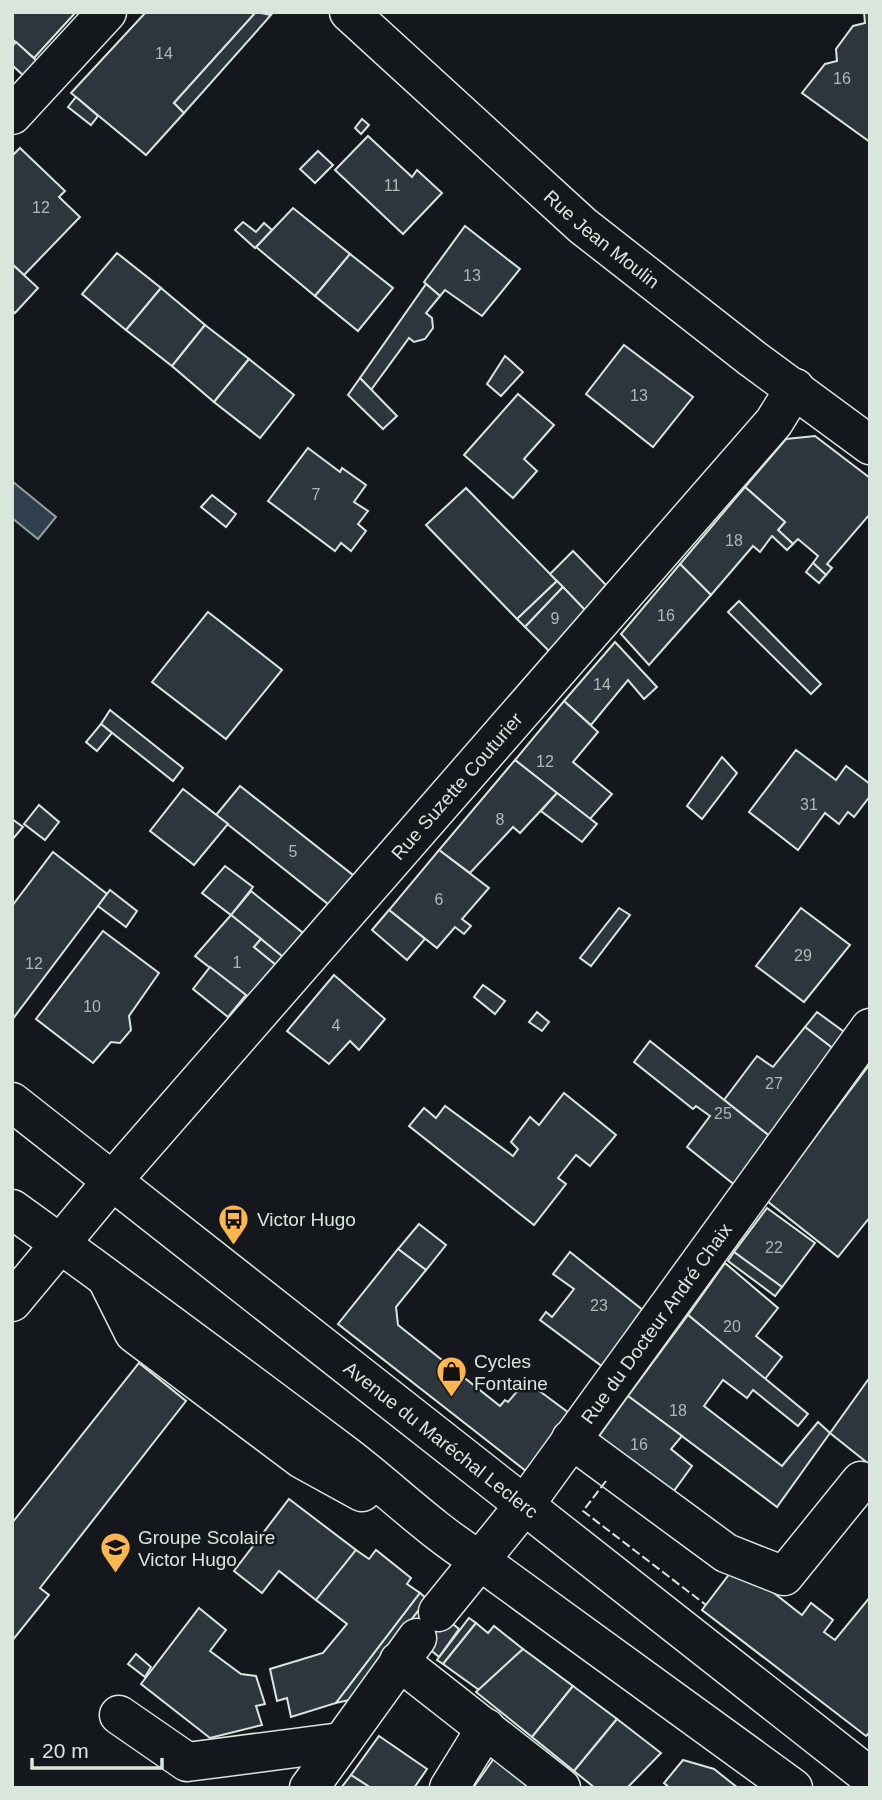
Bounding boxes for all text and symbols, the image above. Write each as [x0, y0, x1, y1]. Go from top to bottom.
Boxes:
house number: 14 [155, 45, 173, 62]
house number: 16 [833, 70, 851, 87]
house number: 11 [384, 177, 400, 194]
street label: Rue Jean Moulin [540, 186, 664, 292]
house number: 12 [32, 199, 50, 216]
house number: 13 [463, 267, 481, 284]
house number: 13 [630, 387, 648, 404]
house number: 7 [312, 486, 321, 503]
house number: 18 [725, 532, 743, 549]
house number: 16 [657, 607, 675, 624]
house number: 9 [551, 610, 560, 627]
house number: 14 [593, 676, 611, 693]
street label: Rue Suzette Couturier [387, 708, 527, 864]
house number: 12 [536, 753, 554, 770]
house number: 31 [800, 796, 818, 813]
house number: 8 [496, 811, 505, 828]
house number: 5 [289, 843, 298, 860]
house number: 6 [435, 891, 444, 908]
house number: 29 [794, 947, 812, 964]
house number: 1 [233, 954, 242, 971]
house number: 12 [25, 955, 43, 972]
house number: 10 [83, 998, 101, 1015]
house number: 4 [332, 1017, 341, 1034]
house number: 27 [765, 1075, 783, 1092]
house number: 25 [714, 1105, 732, 1122]
bus stop icon: Victor Hugo [217, 1202, 251, 1246]
place label: Victor Hugo [257, 1209, 356, 1230]
street label: Rue du Docteur André Chaix [577, 1219, 736, 1427]
house number: 22 [765, 1239, 783, 1256]
house number: 23 [590, 1297, 608, 1314]
house number: 20 [723, 1318, 741, 1335]
place label: Cycles Fontaine [474, 1351, 548, 1394]
shop icon: Cycles Fontaine [434, 1355, 468, 1399]
street label: Avenue du Maréchal Leclerc [340, 1357, 542, 1522]
house number: 18 [669, 1402, 687, 1419]
house number: 16 [630, 1436, 648, 1453]
place label: Groupe Scolaire Victor Hugo [138, 1527, 275, 1570]
school or university icon: Groupe Scolaire Victor Hugo [98, 1531, 132, 1575]
scale bar [32, 1727, 161, 1771]
text: 20 m [42, 1739, 89, 1762]

